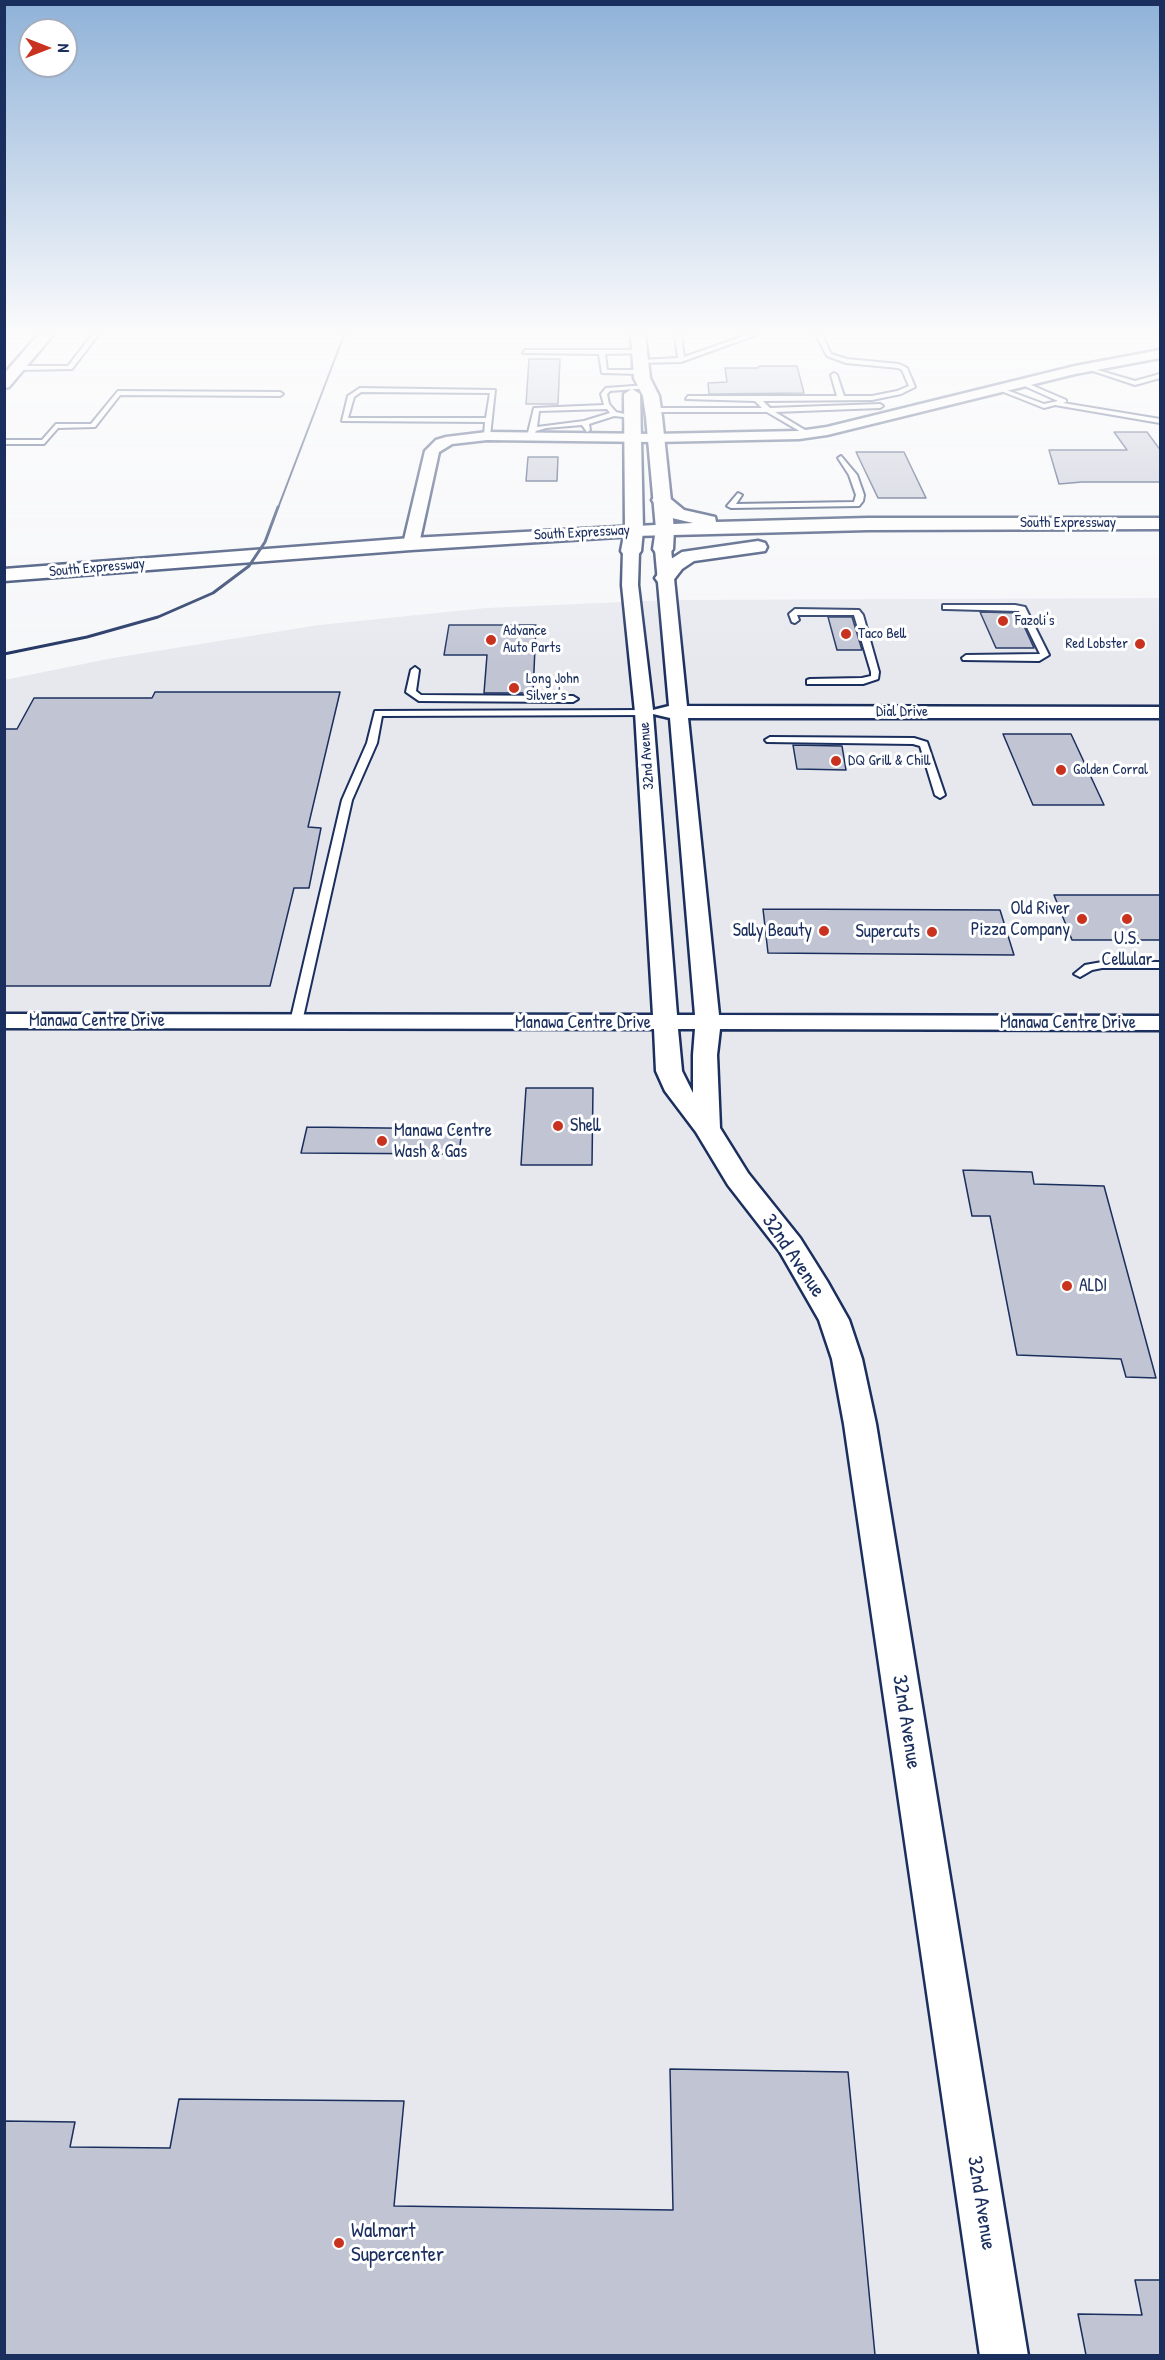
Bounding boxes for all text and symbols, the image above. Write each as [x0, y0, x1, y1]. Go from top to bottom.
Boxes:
north arrow [18, 18, 78, 78]
text: N [53, 44, 75, 52]
street label: South Expressway [1020, 514, 1116, 532]
street label: South Expressway [534, 521, 630, 545]
street label: South Expressway [48, 555, 146, 581]
place label: Fazoli's [1015, 612, 1055, 630]
marker: Fazoli's [996, 614, 1010, 628]
place label: Advance Auto Parts [503, 622, 561, 657]
place label: Taco Bell [858, 625, 906, 643]
marker: Taco Bell [839, 627, 853, 641]
marker: Advance Auto Parts [484, 633, 498, 647]
place label: Red Lobster [1065, 635, 1128, 653]
marker: Red Lobster [1133, 637, 1147, 651]
place label: Long John Silver's [526, 670, 579, 705]
marker: Long John Silver's [507, 681, 521, 695]
street label: Dial Drive [876, 703, 928, 721]
street label: 32nd Avenue [636, 722, 658, 790]
place label: DQ Grill & Chill [848, 752, 930, 770]
marker: DQ Grill & Chill [829, 754, 843, 768]
place label: Golden Corral [1073, 761, 1148, 779]
marker: Golden Corral [1054, 763, 1068, 777]
place label: Old River Pizza Company [971, 898, 1070, 940]
marker: Old River Pizza Company [1075, 912, 1089, 926]
marker: U.S. Cellular [1120, 912, 1134, 926]
place label: Sally Beauty [733, 920, 812, 942]
place label: Supercuts [855, 921, 920, 943]
marker: Sally Beauty [817, 924, 831, 938]
marker: Supercuts [925, 925, 939, 939]
place label: U.S. Cellular [1102, 928, 1152, 970]
street label: Manawa Centre Drive [29, 1010, 165, 1032]
street label: Manawa Centre Drive [515, 1012, 651, 1034]
street label: Manawa Centre Drive [1000, 1012, 1136, 1034]
place label: Shell [570, 1115, 601, 1137]
marker: Shell [551, 1119, 565, 1133]
place label: Manawa Centre Wash & Gas [394, 1120, 492, 1162]
marker: Manawa Centre Wash & Gas [375, 1134, 389, 1148]
street label: 32nd Avenue [756, 1210, 830, 1302]
place label: ALDI [1079, 1275, 1107, 1297]
marker: ALDI [1060, 1279, 1074, 1293]
street label: 32nd Avenue [886, 1673, 926, 1771]
street label: 32nd Avenue [961, 2154, 1001, 2252]
place label: Walmart Supercenter [351, 2218, 444, 2268]
marker: Walmart Supercenter [332, 2236, 346, 2250]

